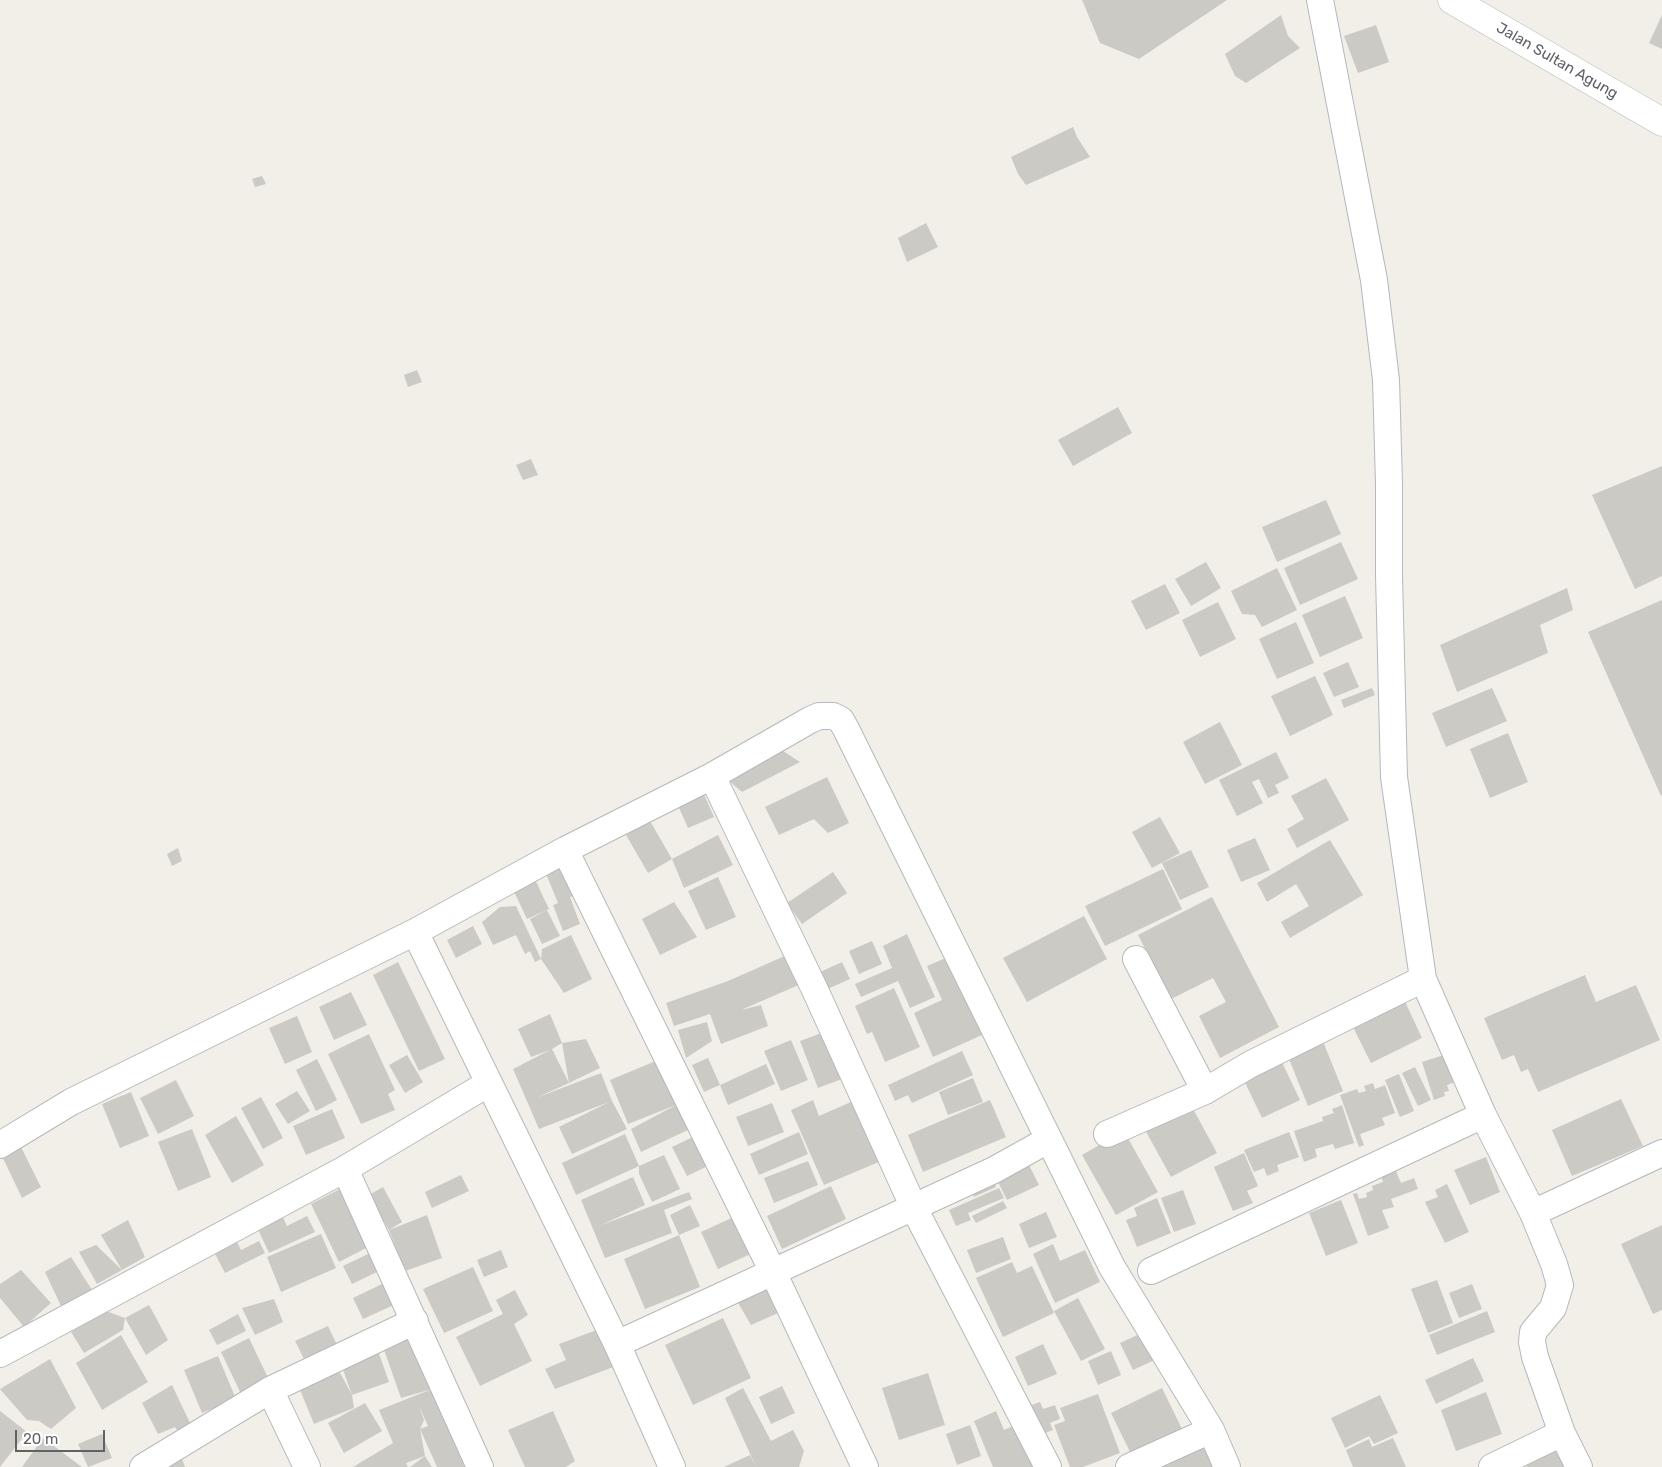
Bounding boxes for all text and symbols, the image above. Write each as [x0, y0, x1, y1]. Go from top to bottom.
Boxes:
street label: Jalan Sultan Agung [1493, 19, 1621, 103]
scale bar [18, 1420, 108, 1452]
text: 20 m [23, 1430, 58, 1448]

